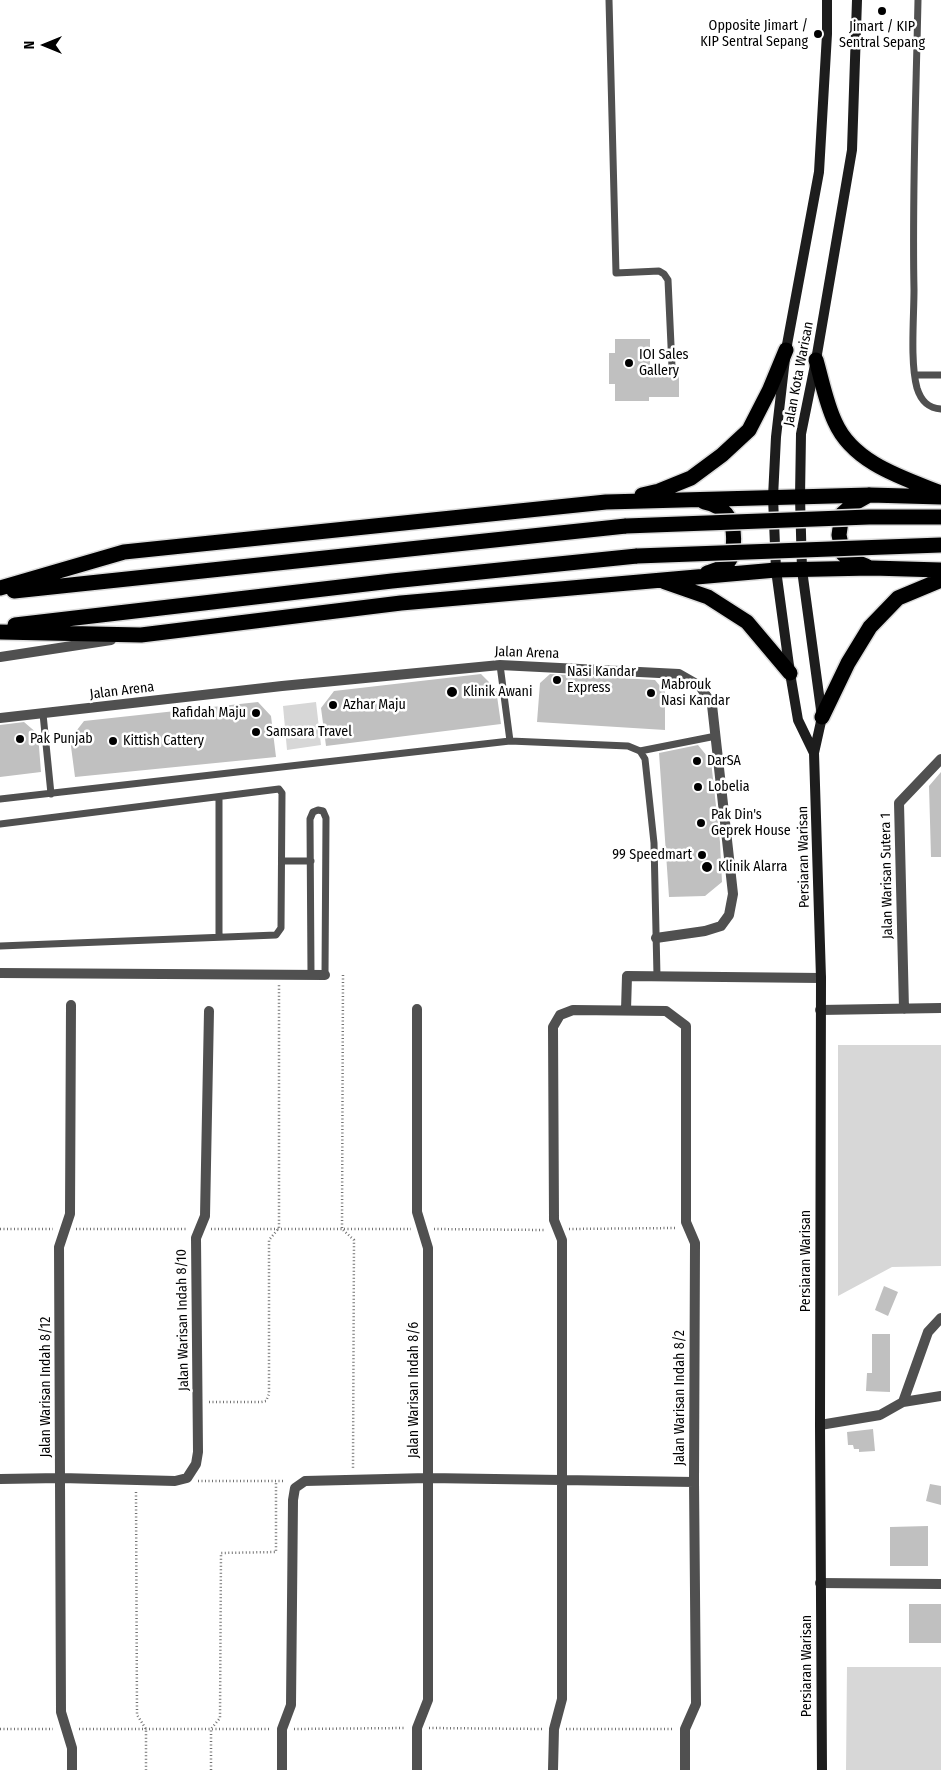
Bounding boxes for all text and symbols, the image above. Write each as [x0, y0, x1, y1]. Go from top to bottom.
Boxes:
marker: Jimart / KIP Sentral Sepang [876, 5, 888, 17]
place label: Opposite Jimart / KIP Sentral Sepang [700, 18, 808, 50]
place label: Jimart / KIP Sentral Sepang [839, 19, 925, 52]
north arrow [20, 20, 70, 70]
marker: Opposite Jimart / KIP Sentral Sepang [812, 28, 824, 40]
text: N [21, 41, 38, 49]
street label: Jalan Kota Warisan [781, 320, 817, 428]
place label: IOI Sales Gallery [639, 347, 689, 380]
marker: IOI Sales Gallery [623, 357, 635, 369]
street label: Jalan Arena [494, 643, 560, 663]
place label: Nasi Kandar Express [567, 664, 636, 696]
marker: Nasi Kandar Express [551, 674, 563, 686]
place label: Mabrouk Nasi Kandar [661, 677, 730, 710]
street label: Jalan Arena [89, 679, 155, 703]
place label: Klinik Awani [463, 684, 532, 700]
marker: Klinik Awani [445, 685, 459, 699]
marker: Mabrouk Nasi Kandar [645, 687, 657, 699]
place label: Azhar Maju [343, 697, 406, 713]
marker: Azhar Maju [327, 699, 339, 711]
place label: Rafidah Maju [172, 705, 246, 721]
marker: Rafidah Maju [250, 707, 262, 719]
place label: Samsara Travel [266, 724, 352, 740]
marker: Samsara Travel [250, 726, 262, 738]
place label: Pak Punjab [30, 731, 93, 747]
marker: Pak Punjab [14, 733, 26, 745]
place label: Kittish Cattery [123, 733, 204, 749]
marker: Kittish Cattery [107, 735, 119, 747]
place label: DarSA [707, 753, 741, 769]
marker: DarSA [691, 755, 703, 767]
place label: Lobelia [708, 779, 750, 795]
marker: Lobelia [692, 781, 704, 793]
street label: Persiaran Warisan [795, 806, 813, 908]
place label: Pak Din's Geprek House [711, 807, 791, 840]
street label: Jalan Warisan Sutera 1 [878, 813, 896, 939]
marker: Pak Din's Geprek House [695, 817, 707, 829]
place label: 99 Speedmart [612, 847, 692, 863]
marker: 99 Speedmart [696, 849, 708, 861]
place label: Klinik Alarra [718, 859, 787, 875]
marker: Klinik Alarra [700, 860, 714, 874]
street label: Persiaran Warisan [798, 1210, 814, 1312]
street label: Jalan Warisan Indah 8/10 [173, 1249, 193, 1391]
street label: Jalan Warisan Indah 8/12 [38, 1317, 54, 1457]
street label: Jalan Warisan Indah 8/6 [406, 1322, 422, 1458]
street label: Jalan Warisan Indah 8/2 [672, 1330, 688, 1466]
street label: Persiaran Warisan [799, 1615, 815, 1717]

